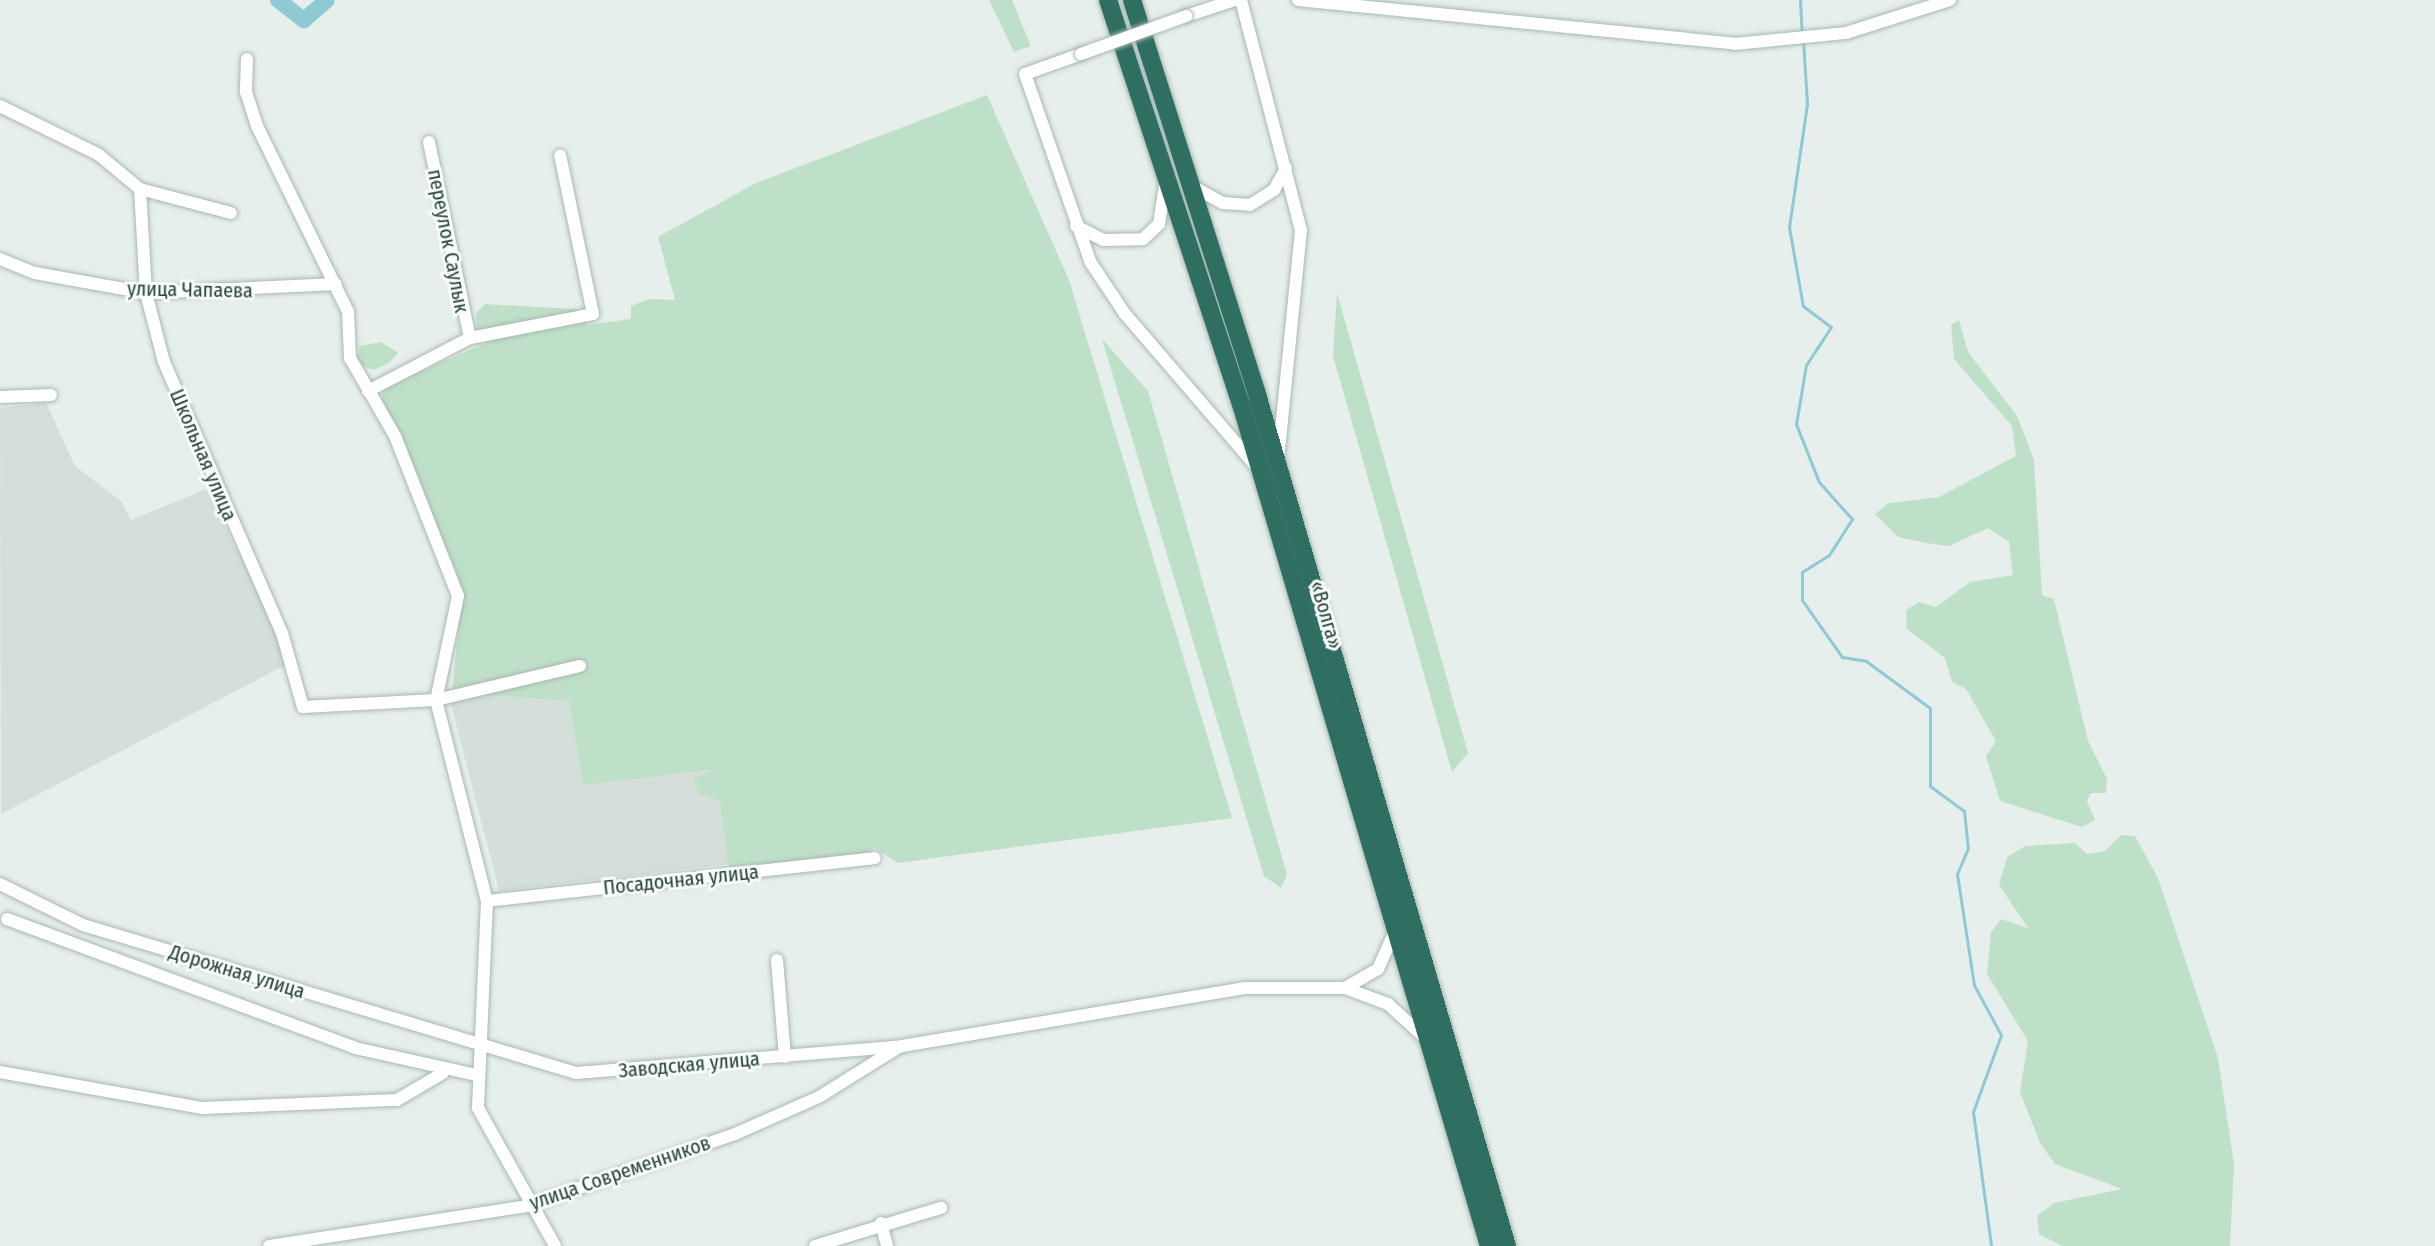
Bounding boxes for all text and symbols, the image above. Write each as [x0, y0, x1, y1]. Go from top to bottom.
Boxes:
street label: переулок Саулык [422, 167, 474, 315]
street label: улица Чапаева [127, 277, 253, 303]
street label: Школьная улица [164, 386, 242, 524]
street label: «Волга» [1305, 578, 1347, 652]
street label: Посадочная улица [602, 860, 760, 900]
street label: Дорожная улица [166, 940, 308, 1004]
street label: Заводская улица [617, 1047, 761, 1083]
street label: улица Современников [526, 1131, 714, 1215]

